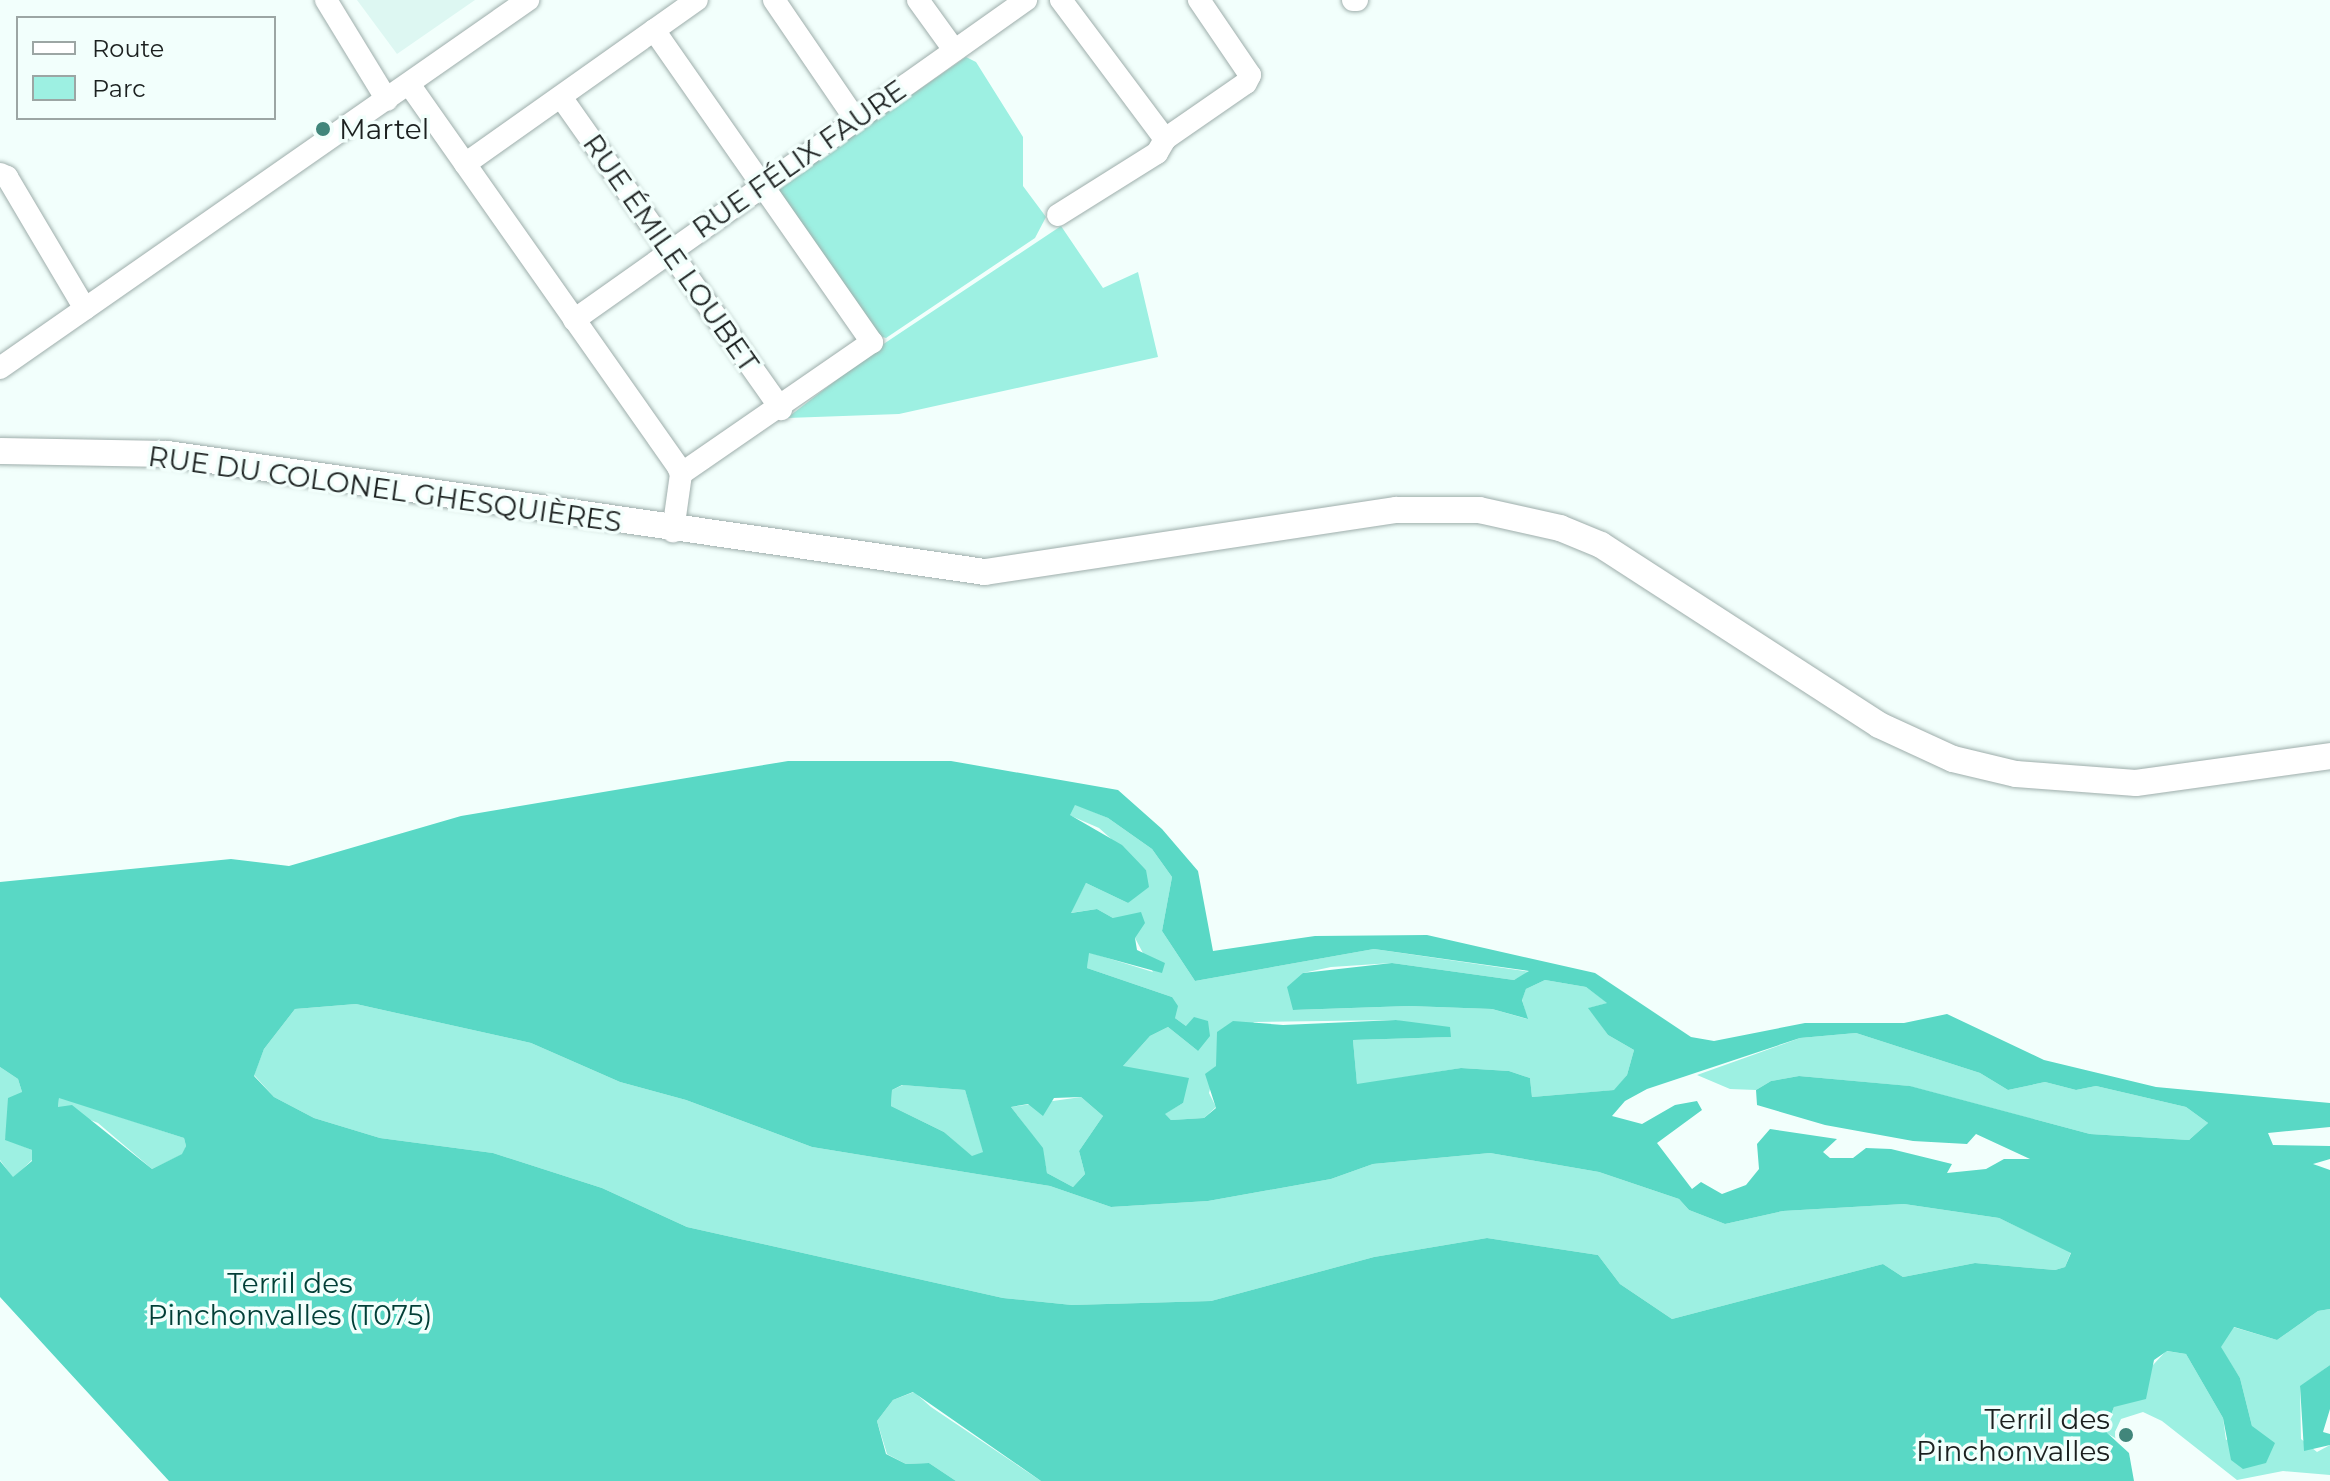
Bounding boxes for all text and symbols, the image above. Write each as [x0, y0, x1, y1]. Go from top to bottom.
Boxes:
legend [16, 16, 276, 120]
text: Route [92, 34, 164, 63]
street label: RUE FÉLIX FAURE [686, 73, 912, 245]
text: Parc [92, 74, 146, 103]
place label: Martel [339, 112, 429, 146]
marker: Martel [314, 120, 332, 138]
street label: RUE ÉMILE LOUBET [576, 128, 766, 378]
street label: RUE DU COLONEL GHESQUIÈRES [146, 439, 624, 539]
park label: Terril des Pinchonvalles (T075) [147, 1266, 433, 1332]
place label: Terril des Pinchonvalles [1916, 1402, 2110, 1468]
marker: Terril des Pinchonvalles [2117, 1426, 2135, 1444]

